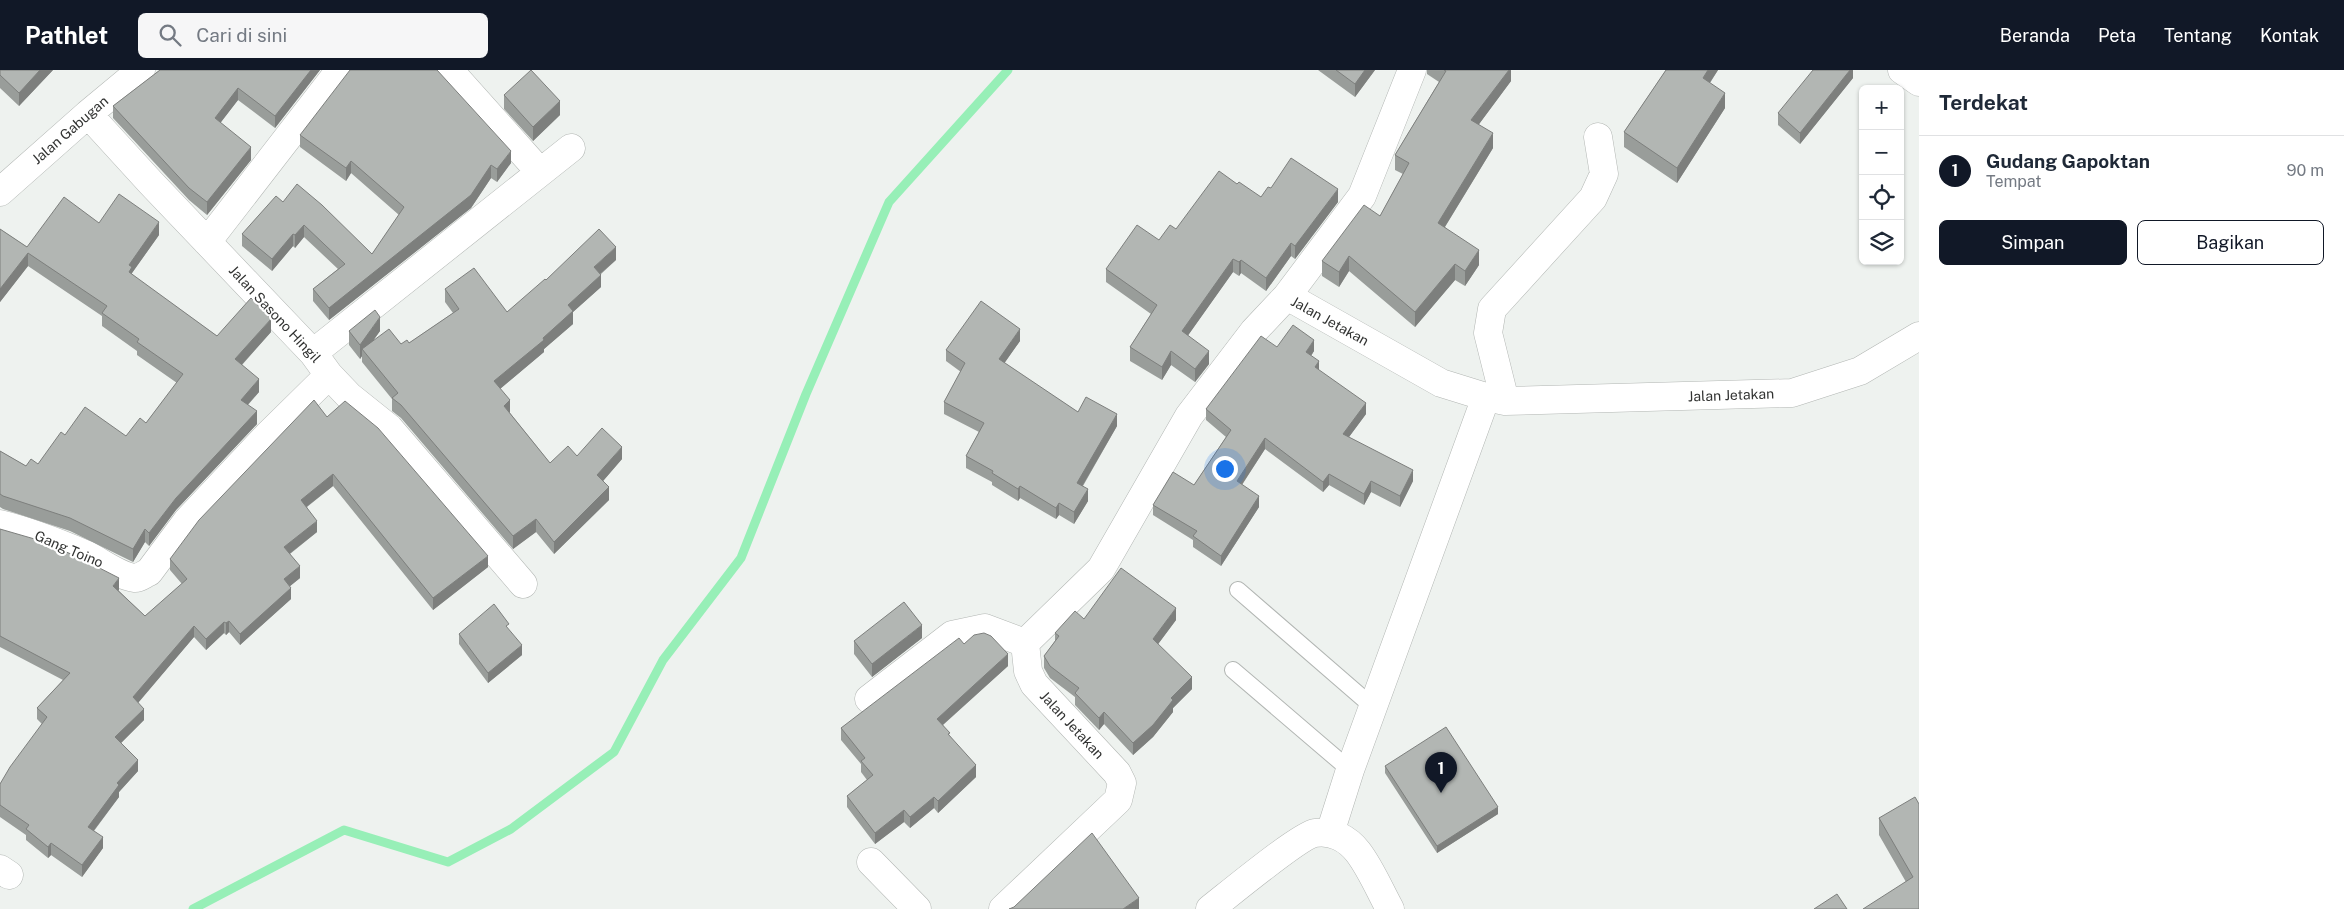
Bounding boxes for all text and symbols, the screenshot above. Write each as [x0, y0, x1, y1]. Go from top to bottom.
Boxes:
search box [138, 13, 488, 58]
text: Pathlet [25, 21, 108, 49]
icon: search [156, 21, 184, 49]
text: Cari di sini [196, 24, 287, 46]
text: Beranda [2000, 25, 2070, 46]
text: Peta [2098, 25, 2136, 46]
text: Tentang [2164, 25, 2232, 46]
text: Kontak [2260, 25, 2319, 46]
map controls [1859, 85, 1904, 265]
button: + [1859, 85, 1904, 130]
text: Terdekat [1939, 90, 2028, 115]
street label: Jalan Gabugan [29, 93, 111, 167]
button: − [1859, 130, 1904, 175]
text: Gudang Gapoktan [1986, 150, 2150, 172]
text: 1 [1952, 161, 1958, 180]
text: 90 m [2287, 161, 2324, 180]
text: Tempat [1986, 172, 2041, 191]
button: locate [1859, 175, 1904, 220]
button: layers [1859, 220, 1904, 265]
button: Simpan [1939, 220, 2127, 265]
button: Bagikan [2137, 220, 2324, 265]
street label: Jalan Sasono Hingil [226, 262, 324, 366]
street label: Jalan Jetakan [1288, 293, 1372, 349]
street label: Jalan Jetakan [1688, 385, 1774, 405]
your location [1212, 456, 1238, 482]
street label: Gang Toino [32, 527, 106, 571]
street label: Jalan Jetakan [1037, 688, 1107, 762]
pin: 1 [1425, 752, 1457, 793]

